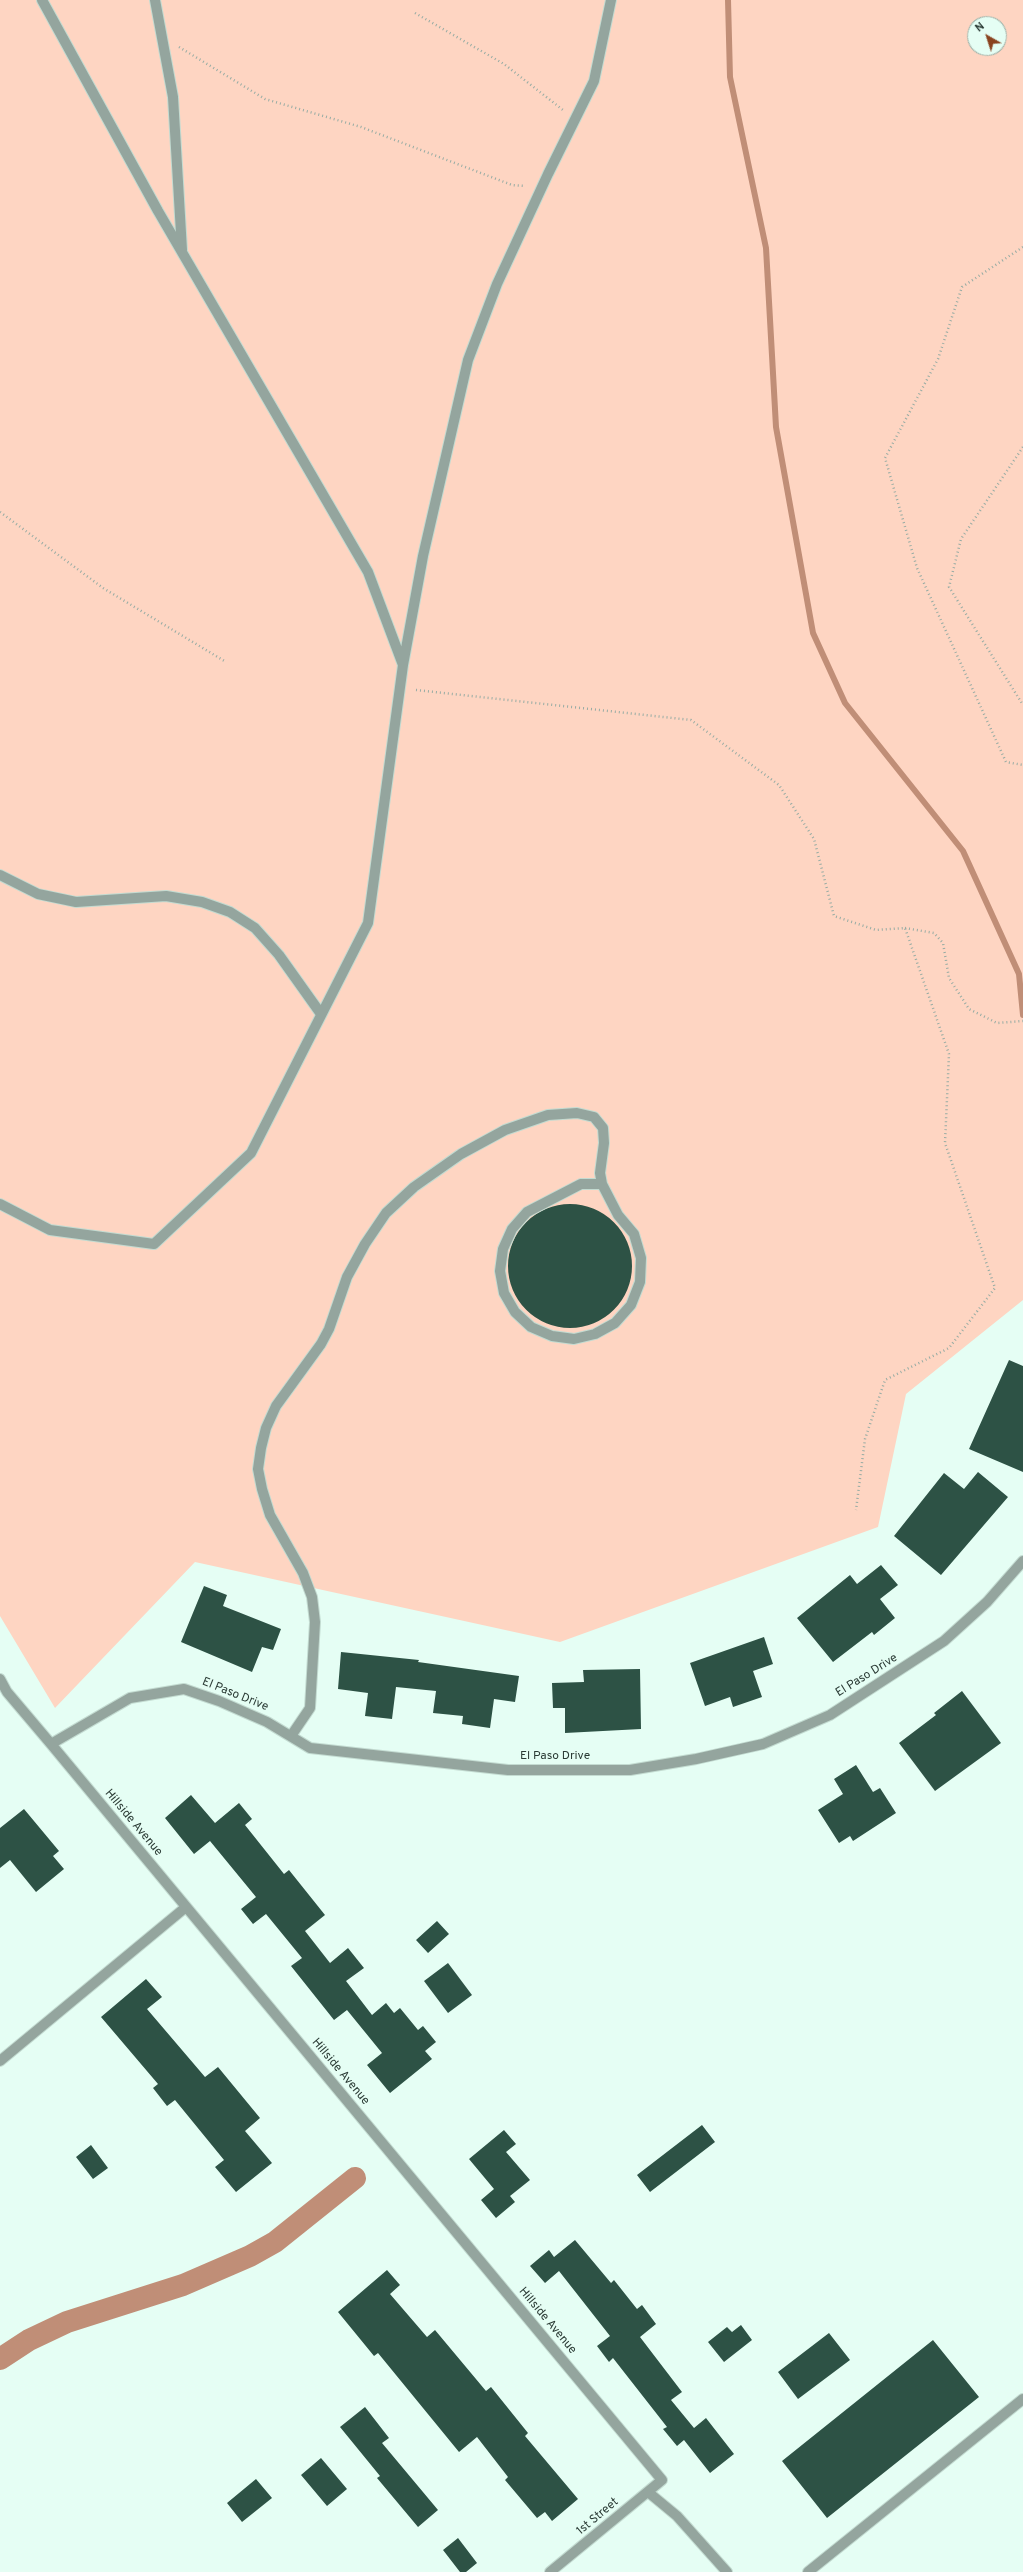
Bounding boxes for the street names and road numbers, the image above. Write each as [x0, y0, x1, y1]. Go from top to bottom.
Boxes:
street label: El Paso Drive [833, 1651, 901, 1701]
street label: El Paso Drive [200, 1675, 270, 1715]
street label: El Paso Drive [520, 1750, 590, 1764]
street label: Hillside Avenue [101, 1787, 165, 1859]
street label: Hillside Avenue [308, 2036, 372, 2108]
street label: Hillside Avenue [515, 2285, 579, 2357]
street label: 1st Street [574, 2495, 622, 2539]

